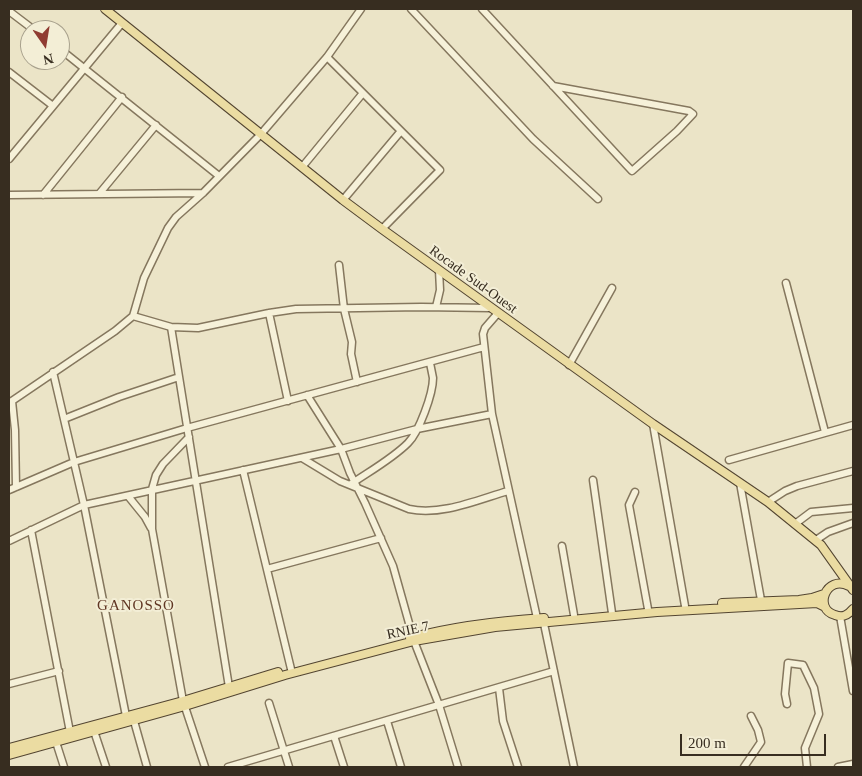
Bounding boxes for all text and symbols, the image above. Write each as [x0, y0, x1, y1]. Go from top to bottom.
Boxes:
north arrow [20, 20, 70, 70]
text: N [42, 51, 55, 68]
street label: Rocade Sud-Ouest [426, 242, 520, 318]
district label: GANOSSO [96, 597, 176, 615]
street label: RNIE 7 [385, 618, 431, 644]
scale bar [682, 724, 828, 756]
text: 200 m [688, 735, 726, 751]

